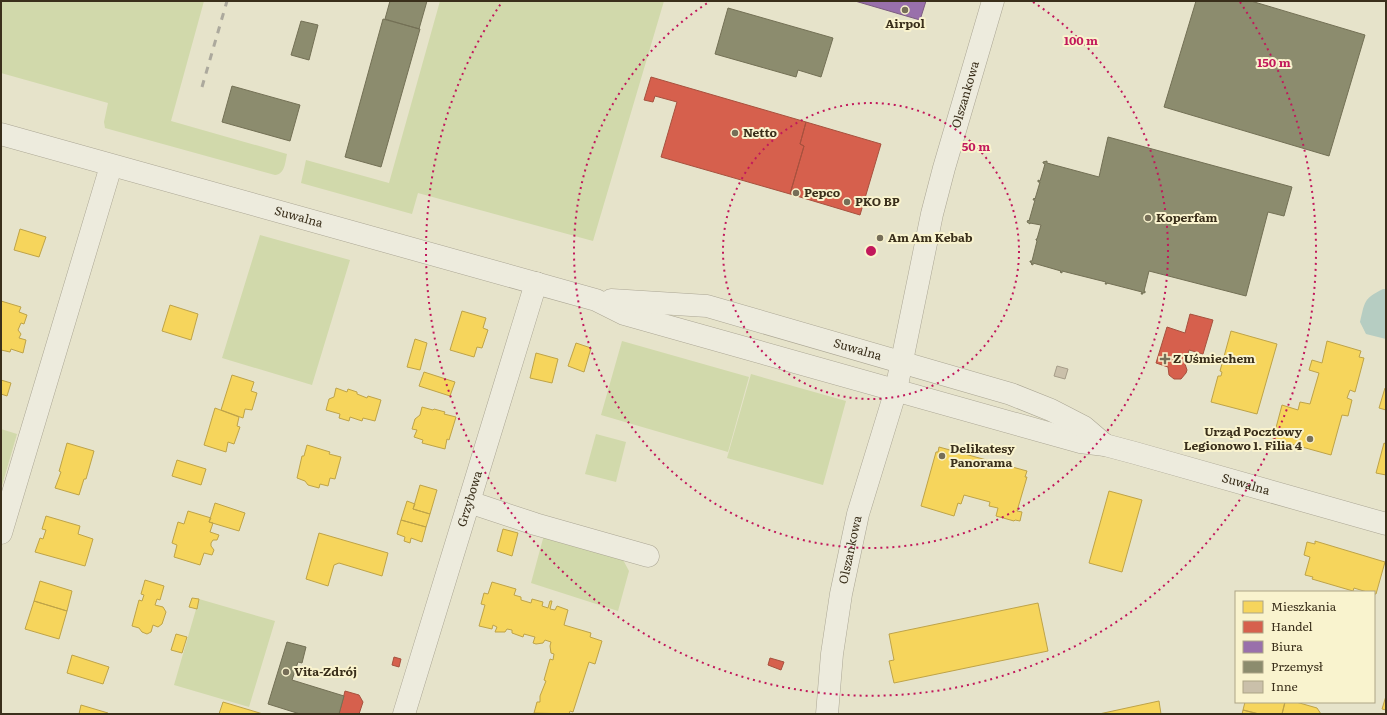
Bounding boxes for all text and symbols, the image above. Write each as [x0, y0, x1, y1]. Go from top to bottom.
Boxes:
marker: Airpol [900, 5, 910, 15]
place label: Airpol [885, 14, 925, 32]
text: 100 m [1064, 31, 1098, 49]
text: 150 m [1257, 53, 1291, 71]
street label: Olszankowa [946, 58, 983, 130]
place label: Netto [743, 123, 778, 141]
marker: Netto [730, 128, 740, 138]
text: 50 m [962, 137, 990, 155]
place label: Pepco [804, 183, 841, 201]
marker: Pepco [791, 188, 801, 198]
place label: PKO BP [855, 192, 900, 210]
marker: PKO BP [842, 197, 852, 207]
street label: Suwalna [273, 201, 326, 232]
place label: Koperfam [1156, 208, 1218, 226]
marker: Koperfam [1143, 213, 1153, 223]
place label: Am Am Kebab [888, 228, 973, 246]
marker: Am Am Kebab [875, 233, 885, 243]
centre of rings [864, 244, 878, 258]
street label: Suwalna [832, 333, 885, 364]
place label: Z Uśmiechem [1173, 349, 1255, 367]
marker: Z Uśmiechem [1160, 354, 1170, 364]
place label: Urząd Pocztowy Legionowo 1. Filia 4 [1184, 422, 1303, 454]
marker: Urząd Pocztowy Legionowo 1. Filia 4 [1305, 434, 1315, 444]
place label: Delikatesy Panorama [950, 439, 1015, 471]
marker: Delikatesy Panorama [937, 451, 947, 461]
street label: Grzybowa [452, 468, 486, 529]
street label: Suwalna [1220, 468, 1273, 499]
street label: Olszankowa [833, 513, 866, 585]
legend [1235, 591, 1375, 703]
text: Mieszkania [1271, 597, 1337, 615]
text: Handel [1271, 617, 1313, 635]
text: Biura [1271, 637, 1303, 655]
text: Przemysł [1271, 657, 1323, 675]
place label: Vita-Zdrój [294, 662, 357, 680]
marker: Vita-Zdrój [281, 667, 291, 677]
text: Inne [1271, 677, 1298, 695]

